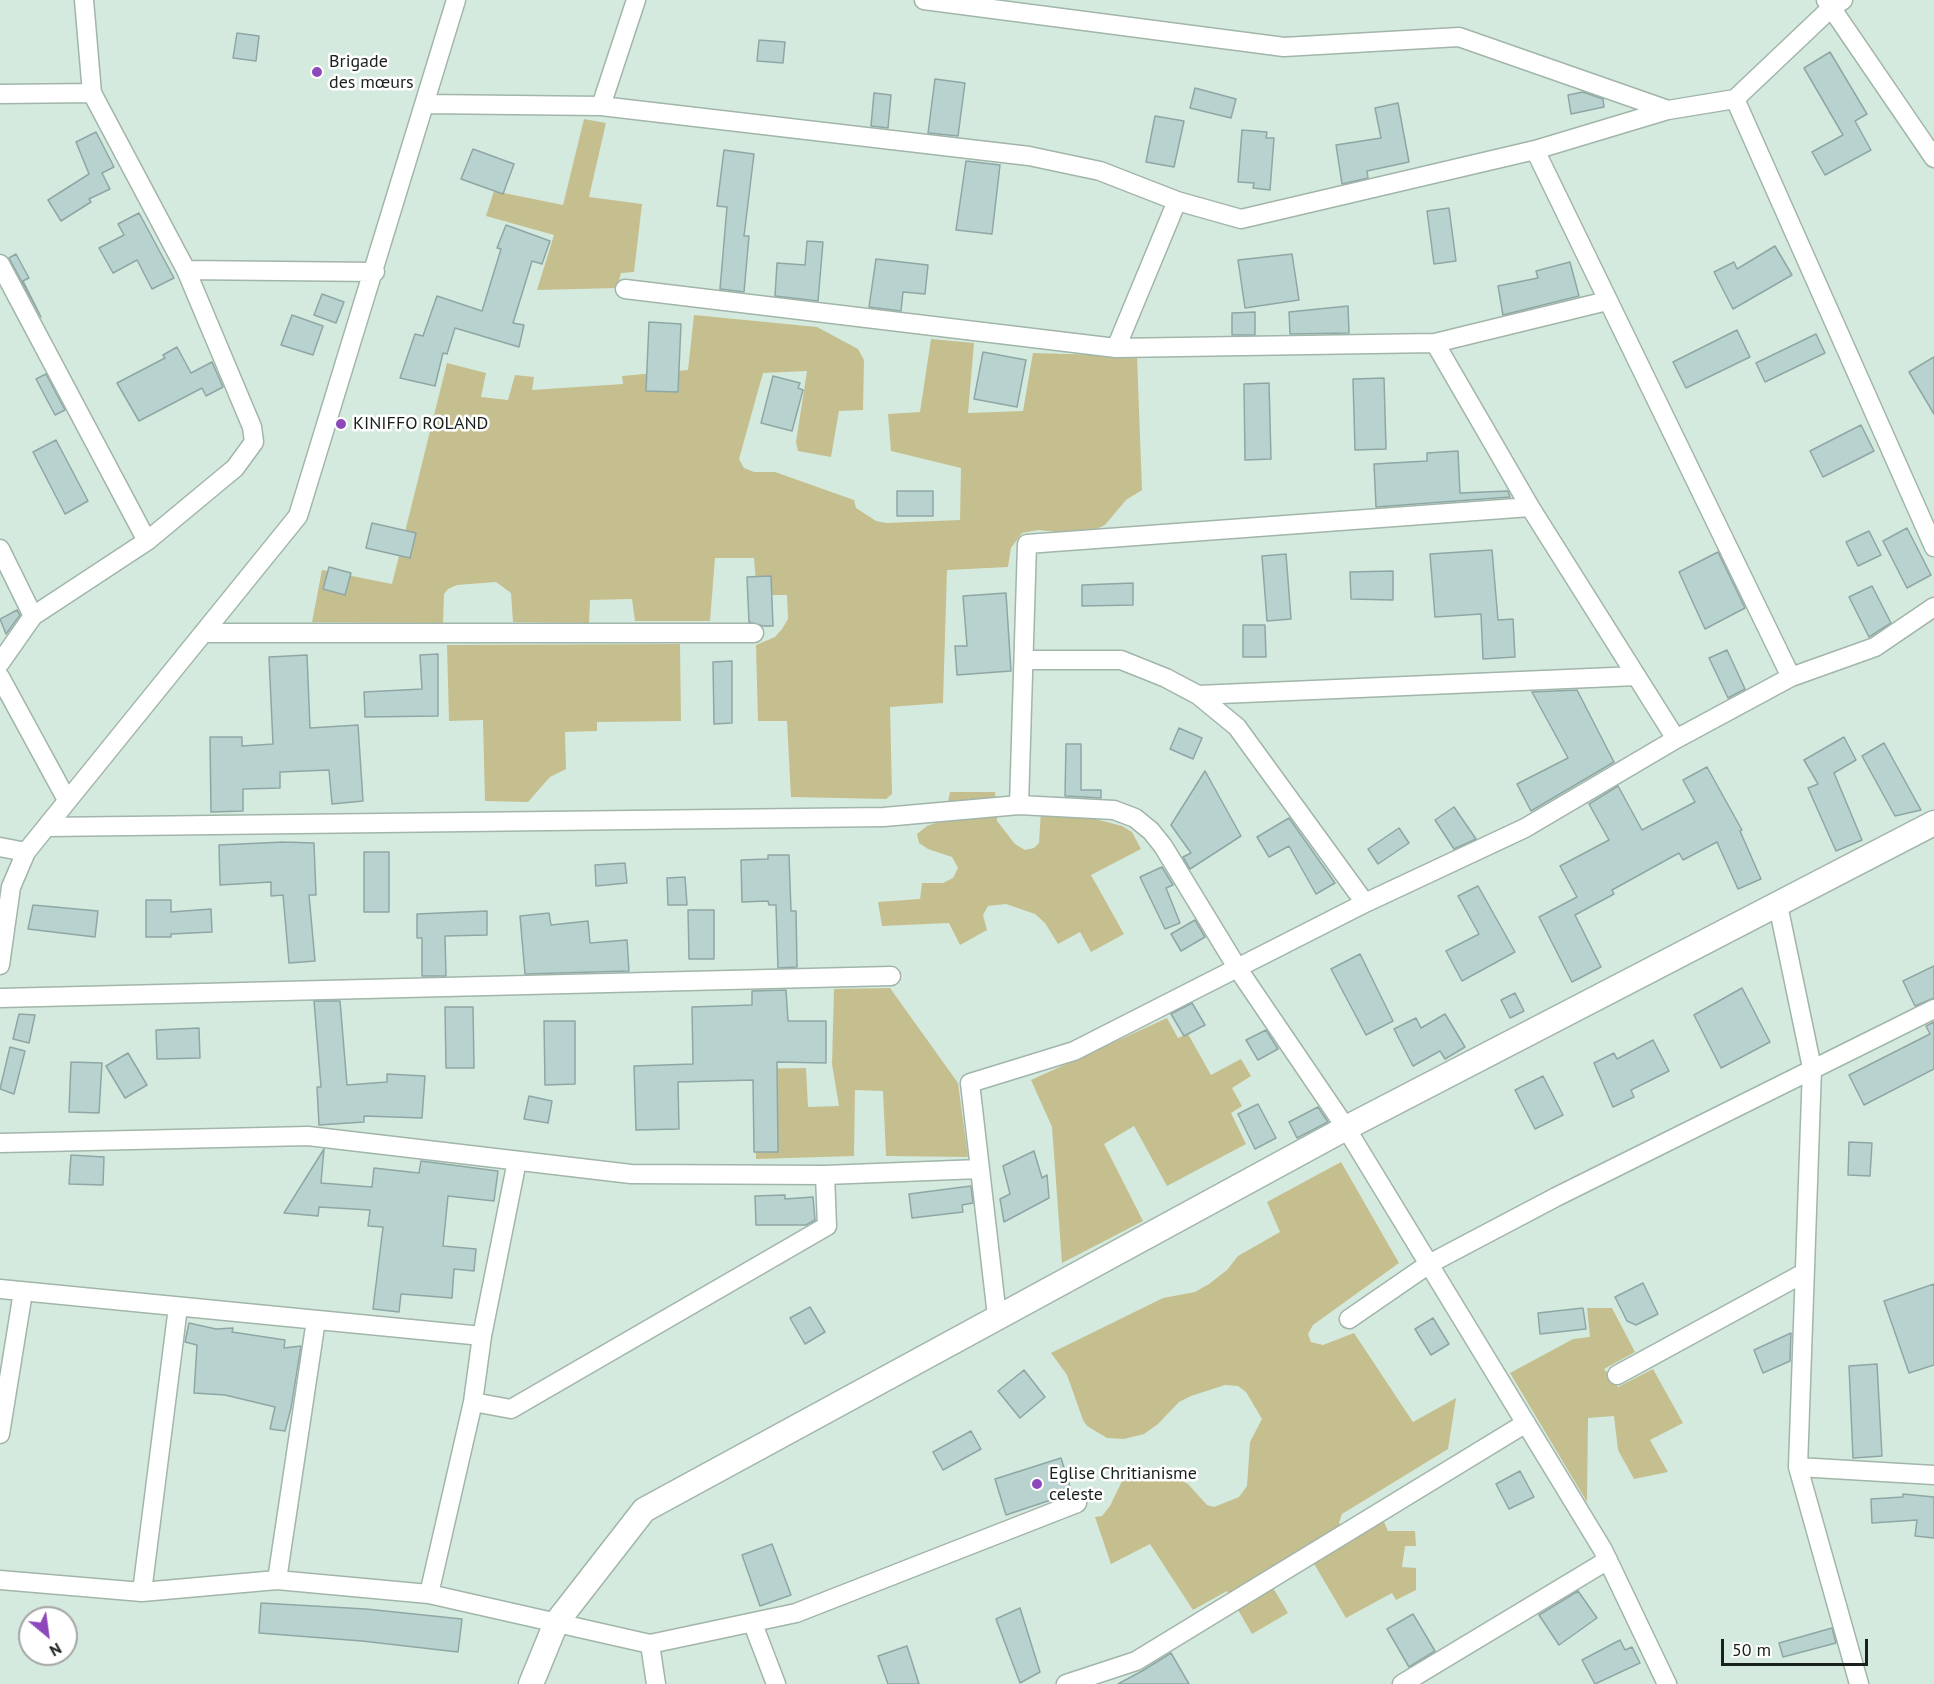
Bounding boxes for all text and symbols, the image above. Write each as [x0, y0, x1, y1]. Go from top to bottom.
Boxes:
place label: Brigade des mœurs [329, 51, 414, 94]
marker: Brigade des mœurs [310, 65, 324, 79]
place label: KINIFFO ROLAND [353, 413, 488, 435]
marker: KINIFFO ROLAND [334, 417, 348, 431]
place label: Eglise Chritianisme celeste [1049, 1463, 1197, 1506]
marker: Eglise Chritianisme celeste [1030, 1477, 1044, 1491]
north arrow [18, 1606, 78, 1666]
scale bar [1724, 1627, 1871, 1665]
text: 50 m [1732, 1638, 1771, 1661]
text: N [46, 1639, 65, 1661]

